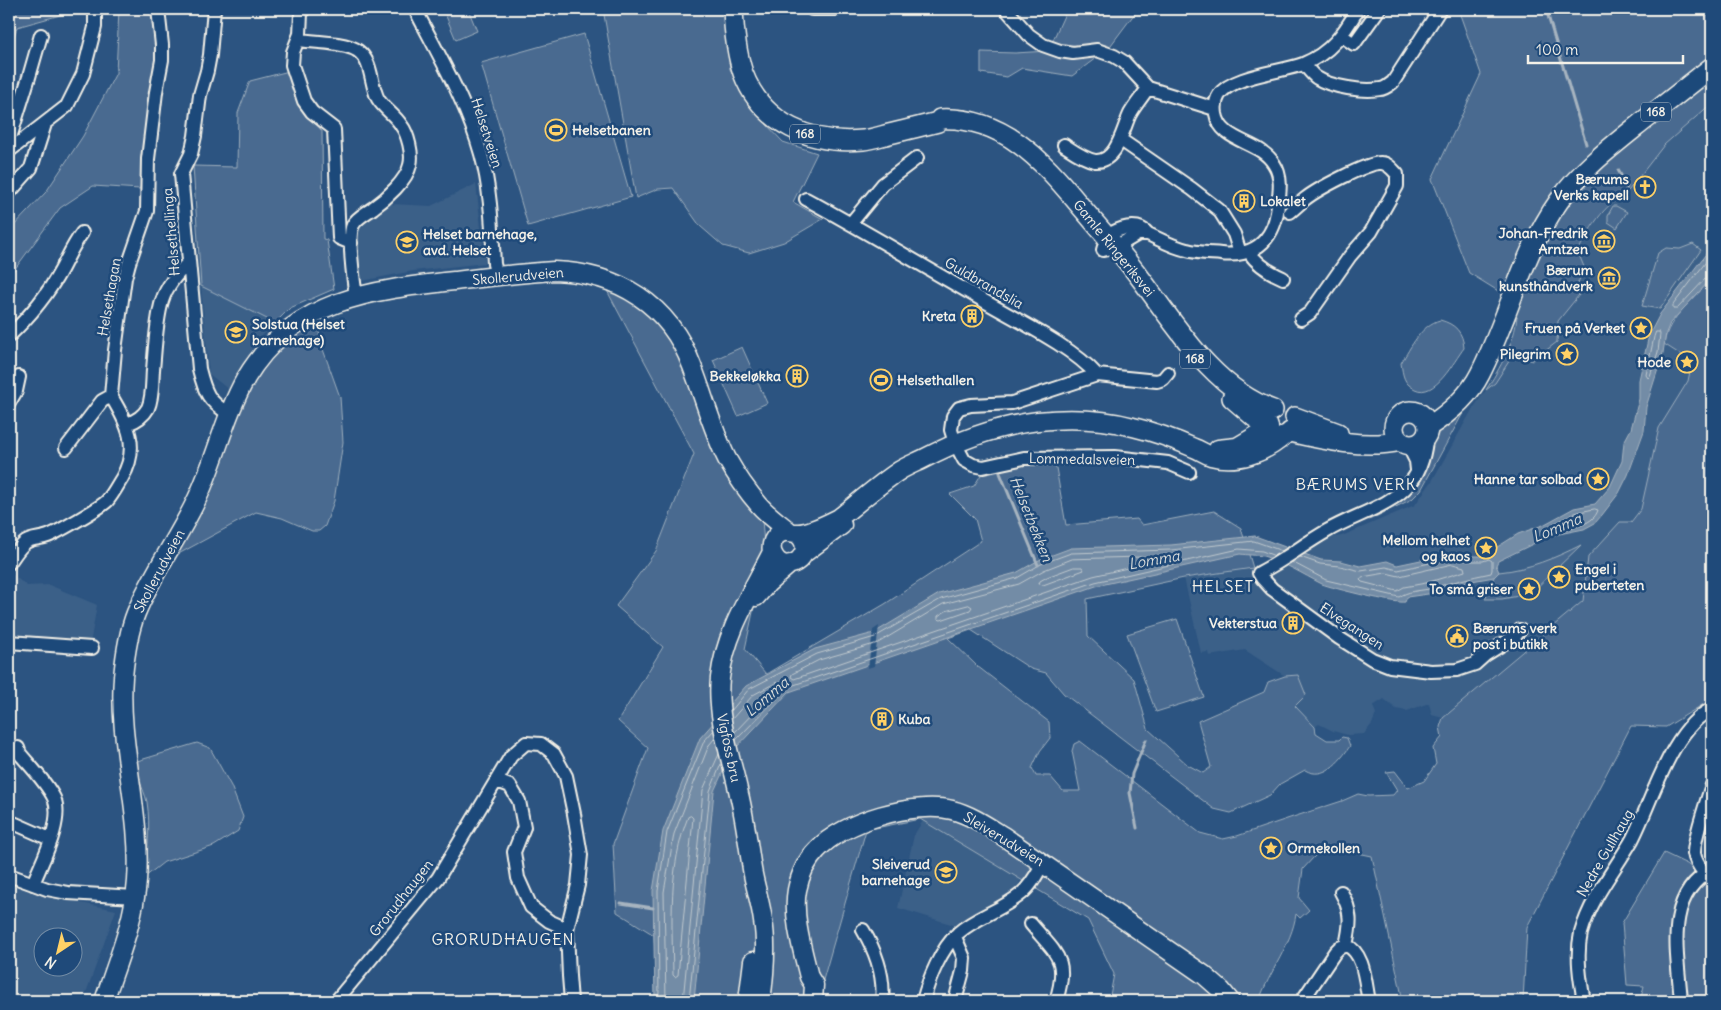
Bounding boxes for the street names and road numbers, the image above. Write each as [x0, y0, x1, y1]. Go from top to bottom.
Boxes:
street label: Helsetveien [467, 96, 507, 170]
road number: 168 [1641, 102, 1671, 121]
road number: 168 [790, 125, 820, 144]
street label: Helsethellinga [158, 187, 184, 277]
street label: Gamle Ringeriksvei [1069, 196, 1159, 300]
street label: Guldbrandslia [941, 253, 1027, 313]
street label: Helsethagan [93, 256, 125, 338]
street label: Skollerudveien [472, 263, 564, 289]
road number: 168 [1180, 349, 1210, 368]
street label: Lommedalsveien [1029, 449, 1135, 469]
street label: Skollerudveien [130, 526, 188, 616]
street label: Elvegangen [1316, 599, 1388, 653]
street label: Vigfoss bru [713, 712, 745, 784]
street label: Nedre Gullhaug [1573, 806, 1637, 900]
street label: Sleiverudveien [960, 808, 1048, 870]
street label: Grorudhaugen [365, 856, 437, 940]

